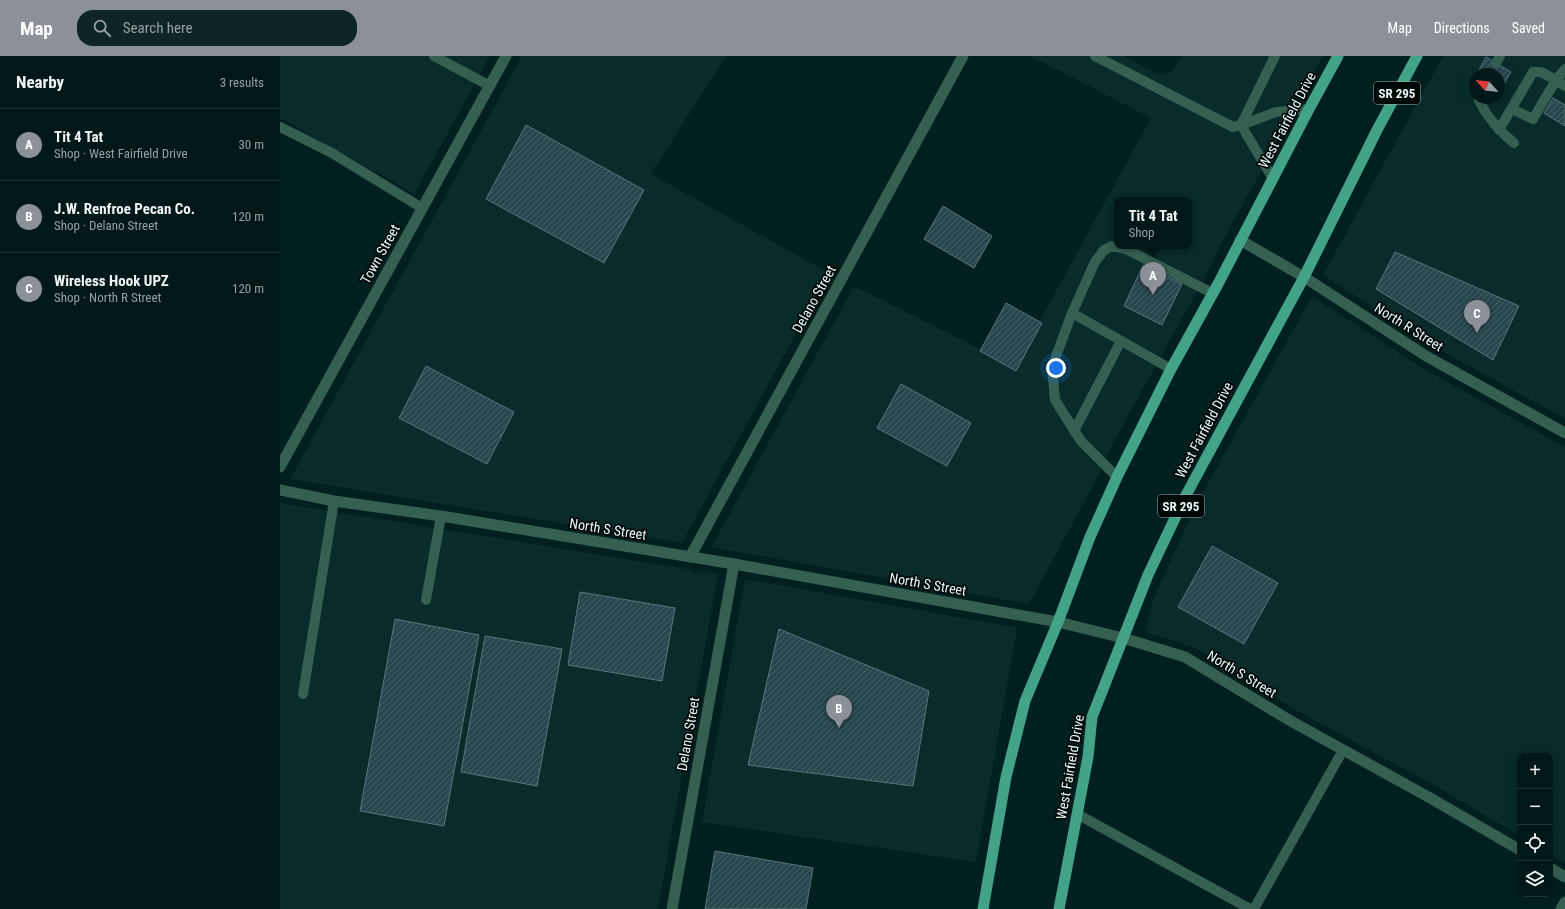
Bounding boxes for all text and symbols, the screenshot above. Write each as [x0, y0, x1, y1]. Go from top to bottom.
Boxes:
search box [77, 10, 357, 46]
text: Map [20, 17, 53, 40]
icon: search [91, 17, 113, 39]
text: Search here [123, 19, 193, 37]
text: Map [1388, 20, 1412, 36]
text: Directions [1434, 20, 1490, 36]
text: Saved [1512, 20, 1545, 36]
north arrow [1469, 68, 1505, 104]
street label: West Fairfield Drive [1255, 69, 1319, 171]
text: Nearby [16, 72, 64, 92]
text: 3 results [220, 75, 264, 90]
road number: SR 295 [1374, 82, 1420, 104]
text: Tit 4 Tat [54, 128, 103, 146]
text: A [25, 137, 33, 152]
text: 30 m [238, 137, 264, 152]
text: Shop · West Fairfield Drive [54, 146, 188, 161]
popup [1114, 197, 1192, 249]
text: J.W. Renfroe Pecan Co. [54, 200, 195, 218]
text: Tit 4 Tat [1128, 207, 1178, 225]
text: B [25, 209, 33, 224]
text: 120 m [232, 209, 264, 224]
text: Shop · Delano Street [54, 218, 158, 233]
street label: Town Street [357, 221, 403, 287]
text: Shop [1128, 225, 1154, 240]
pin: A [1140, 262, 1166, 295]
street label: Delano Street [789, 263, 839, 335]
text: Wireless Hook UPZ [54, 272, 169, 290]
text: C [25, 281, 33, 296]
text: 120 m [232, 281, 264, 296]
text: Shop · North R Street [54, 290, 161, 305]
street label: North R Street [1372, 300, 1446, 354]
pin: C [1464, 300, 1490, 333]
your location [1046, 358, 1066, 378]
street label: West Fairfield Drive [1172, 379, 1236, 481]
road number: SR 295 [1158, 495, 1204, 517]
street label: North S Street [568, 515, 648, 543]
street label: North S Street [888, 569, 968, 599]
street label: North S Street [1205, 647, 1279, 701]
pin: B [826, 695, 852, 728]
street label: Delano Street [674, 696, 702, 772]
street label: West Fairfield Drive [1053, 713, 1087, 821]
map controls [1517, 753, 1553, 897]
button: + [1517, 753, 1553, 789]
button: − [1517, 789, 1553, 825]
button: locate [1517, 825, 1553, 861]
button: layers [1517, 861, 1553, 897]

